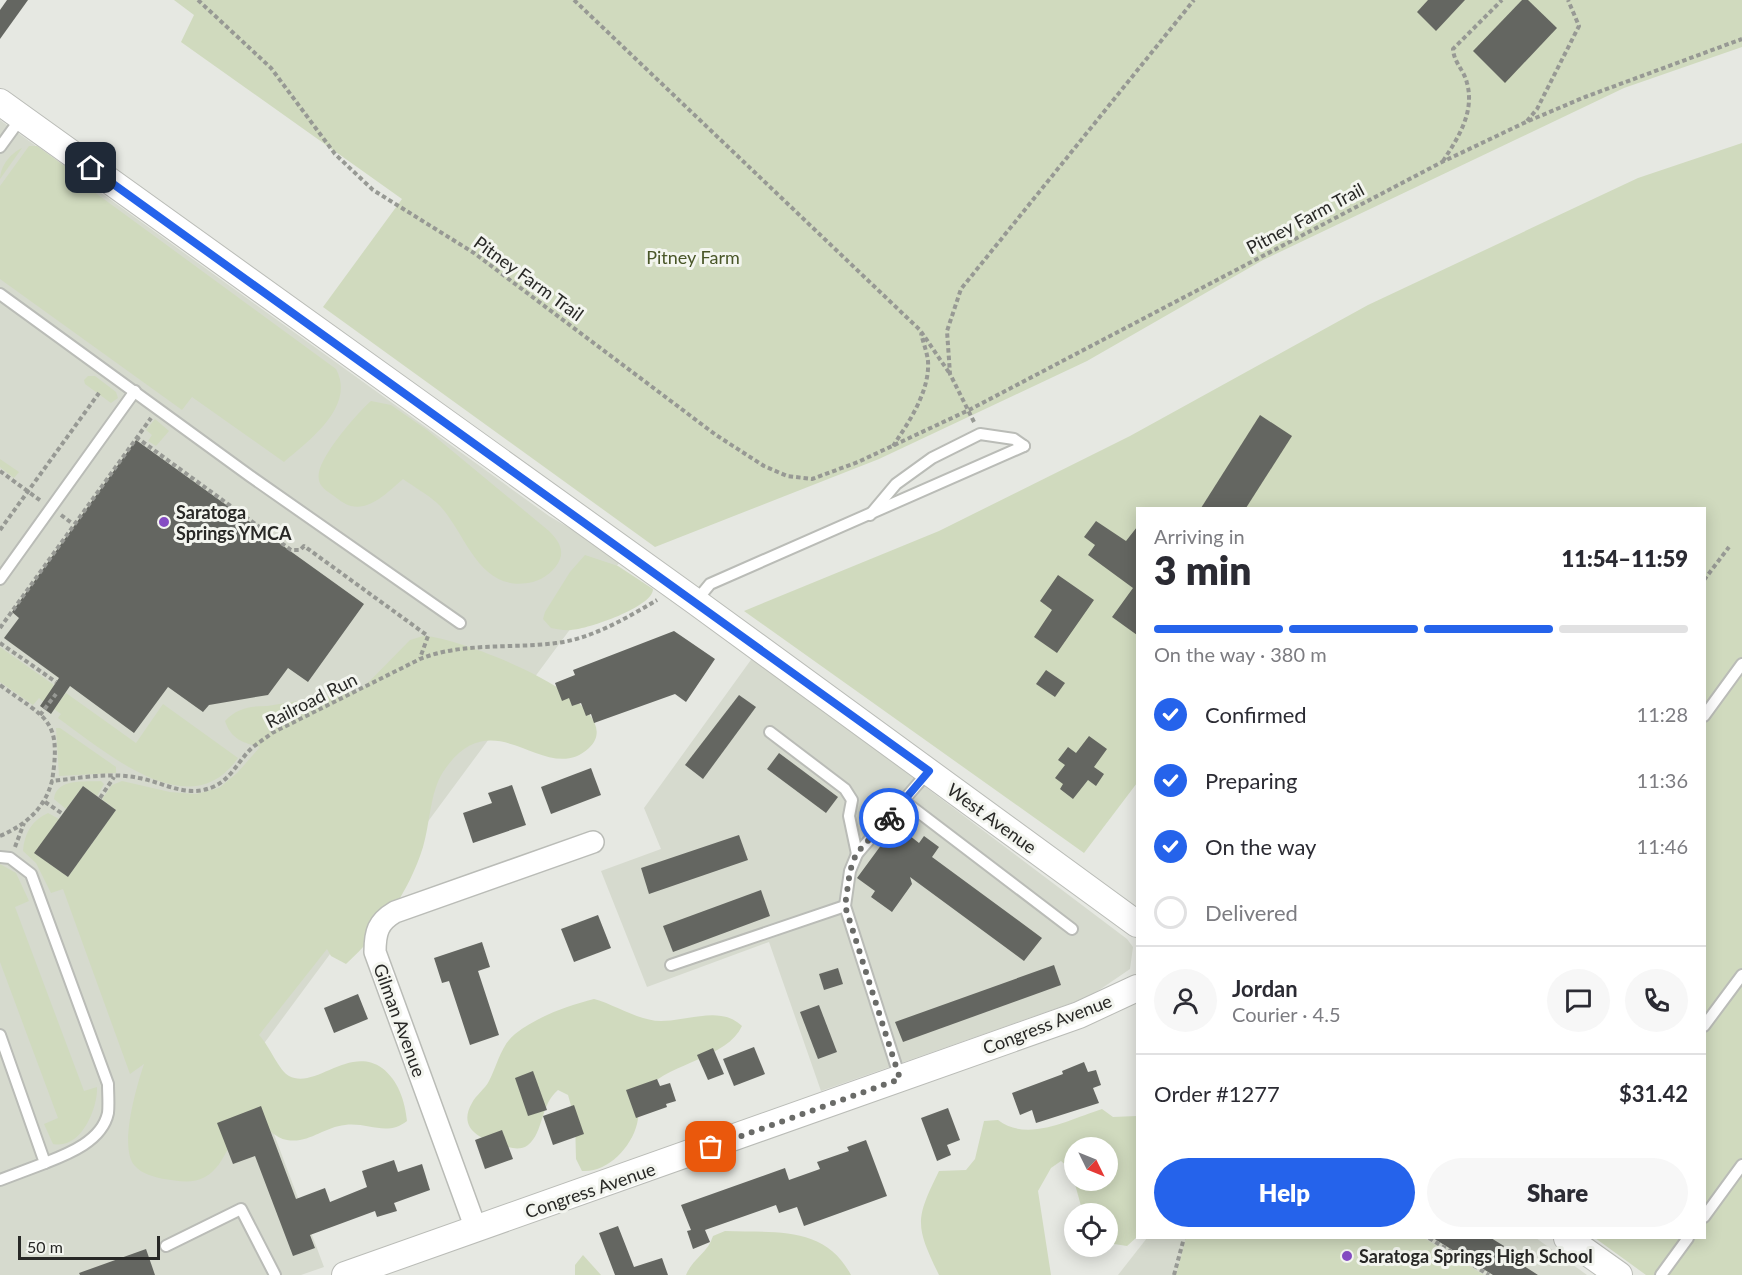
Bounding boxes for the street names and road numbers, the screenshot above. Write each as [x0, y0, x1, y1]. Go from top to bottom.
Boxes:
street label: Pitney Farm Trail [1242, 178, 1368, 258]
street label: Pitney Farm Trail [470, 231, 588, 325]
street label: Railroad Run [262, 668, 360, 732]
street label: West Avenue [943, 778, 1041, 858]
street label: Gilman Avenue [369, 960, 431, 1080]
street label: Congress Avenue [979, 989, 1115, 1059]
street label: Congress Avenue [522, 1157, 658, 1223]

